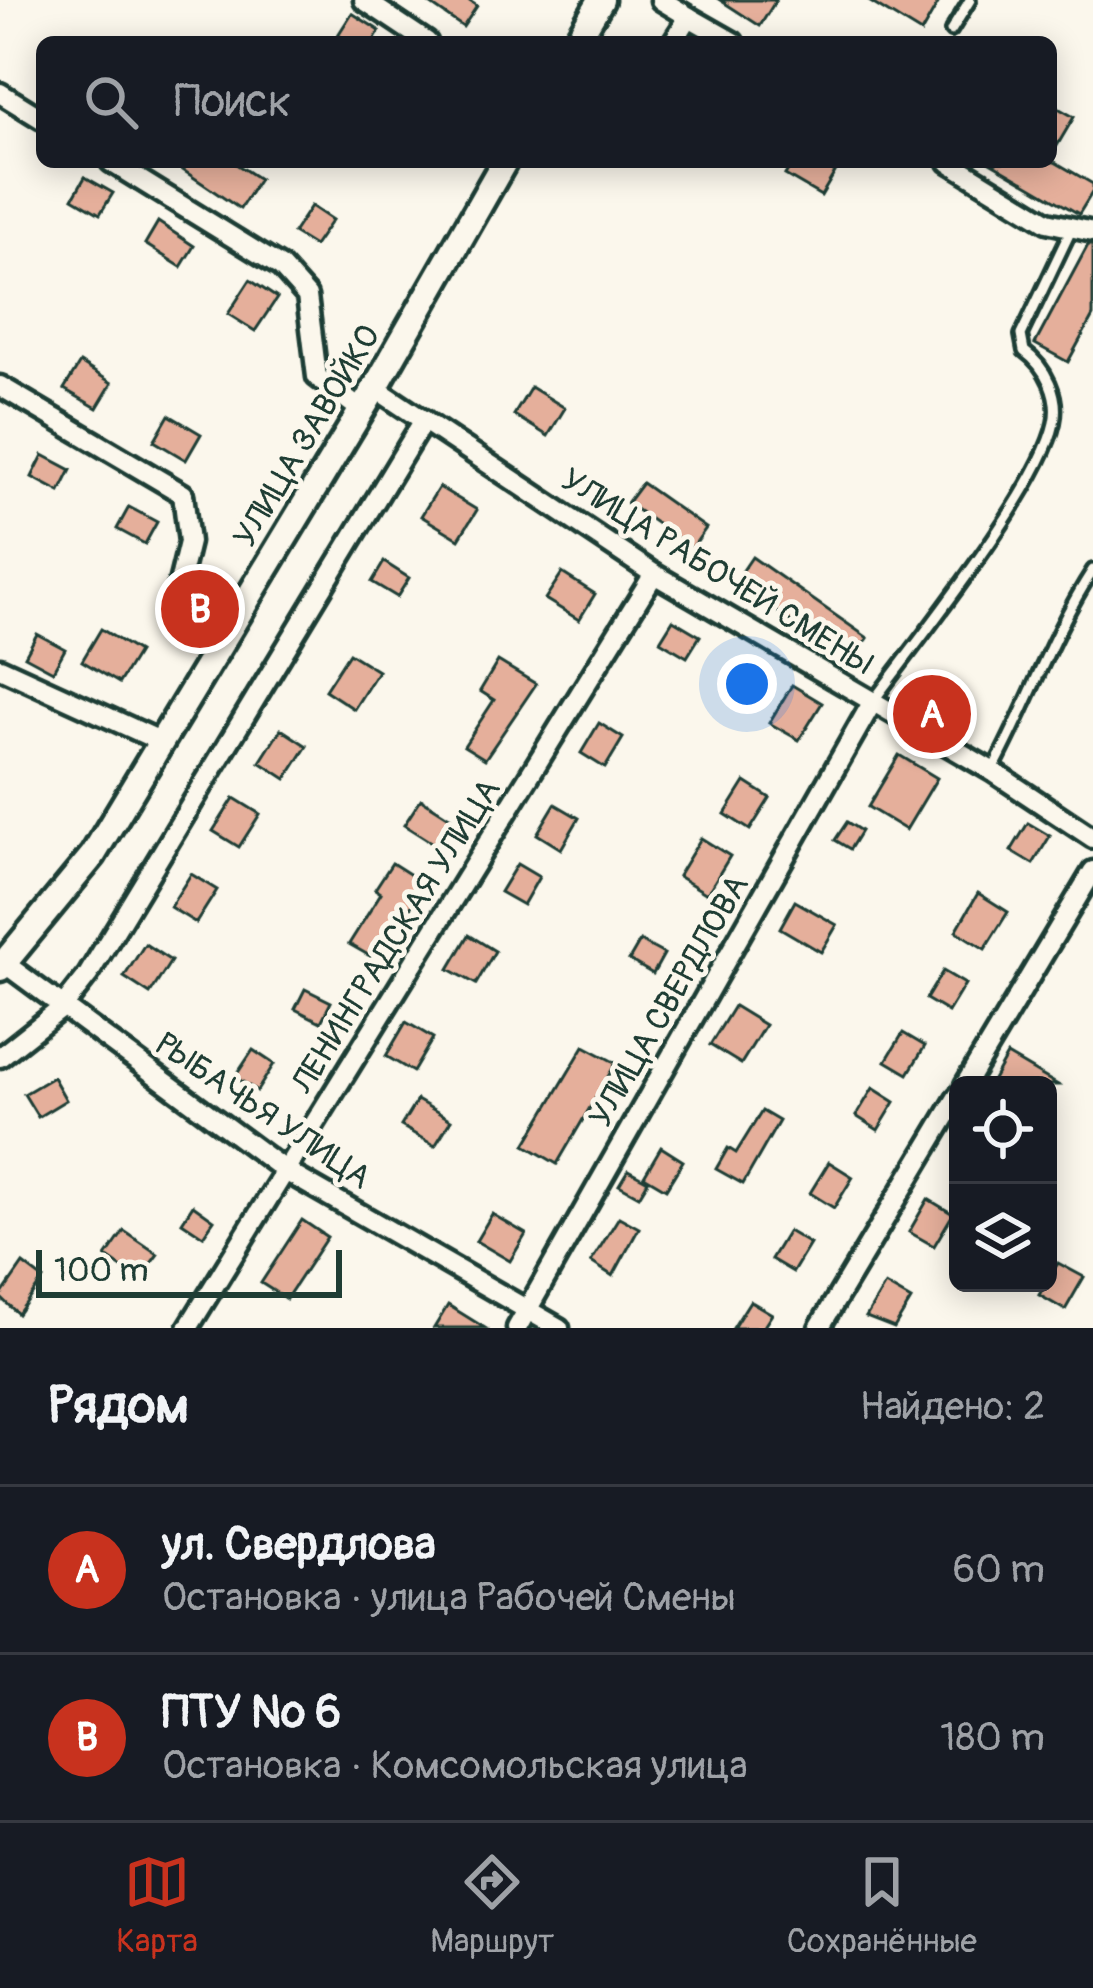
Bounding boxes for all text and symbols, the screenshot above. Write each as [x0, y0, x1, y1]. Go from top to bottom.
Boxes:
search box [36, 36, 1057, 168]
icon: search [78, 69, 144, 135]
text: Поиск [174, 74, 291, 130]
street label: УЛИЦА ЗАВОЙКО [225, 317, 389, 555]
street label: УЛИЦА РАБОЧЕЙ СМЕНЫ [554, 459, 880, 685]
pin: B [161, 564, 239, 654]
your location [717, 654, 777, 714]
pin: A [893, 669, 971, 759]
street label: ЛЕНИНГРАДСКАЯ УЛИЦА [282, 771, 510, 1102]
street label: УЛИЦА СВЕРДЛОВА [580, 867, 758, 1135]
street label: РЫБАЧЬЯ УЛИЦА [147, 1024, 379, 1198]
map controls [949, 1076, 1057, 1292]
button: locate [949, 1076, 1057, 1184]
button: layers [949, 1184, 1057, 1292]
scale bar [36, 1244, 342, 1297]
text: 100 m [54, 1250, 148, 1291]
text: Рядом [48, 1374, 189, 1438]
text: Найдено: 2 [860, 1382, 1045, 1431]
text: ул. Свердлова [162, 1517, 436, 1573]
text: A [74, 1545, 100, 1594]
text: 60 m [953, 1545, 1045, 1594]
text: Остановка · улица Рабочей Смены [162, 1573, 736, 1622]
text: ПТУ № 6 [162, 1685, 341, 1741]
text: B [76, 1713, 98, 1762]
text: 180 m [940, 1713, 1045, 1762]
text: Остановка · Комсомольская улица [162, 1741, 748, 1790]
tab: Карта [116, 1849, 198, 1962]
tab: Маршрут [430, 1849, 554, 1962]
tab: Сохранённые [787, 1849, 977, 1962]

